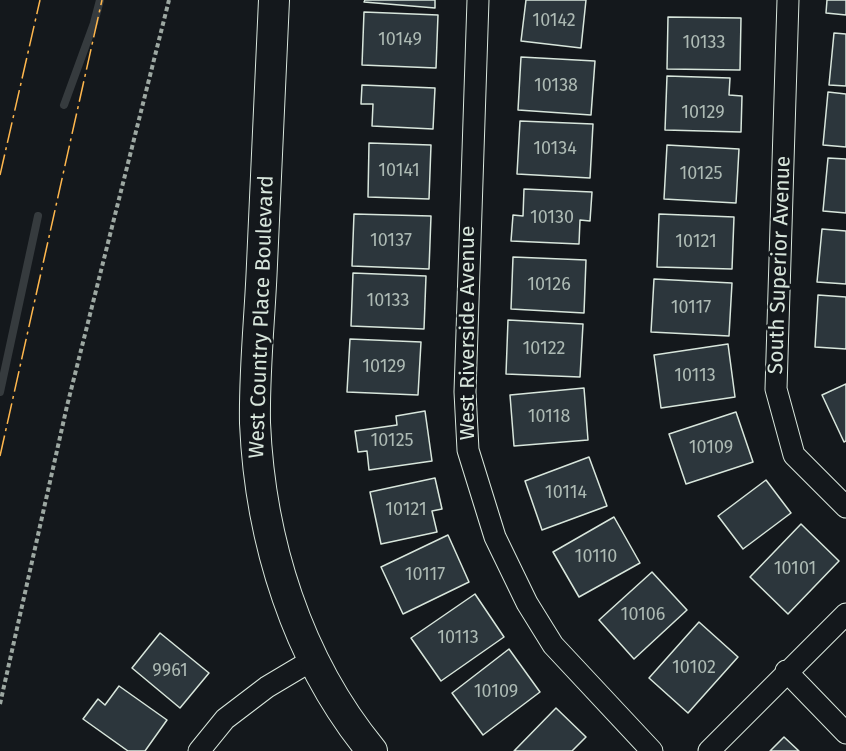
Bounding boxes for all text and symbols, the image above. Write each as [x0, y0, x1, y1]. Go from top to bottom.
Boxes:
house number: 10142 [532, 10, 576, 32]
house number: 10149 [378, 29, 422, 51]
house number: 10133 [682, 32, 726, 54]
house number: 10138 [534, 75, 578, 97]
house number: 10129 [681, 102, 725, 124]
house number: 10134 [533, 138, 577, 160]
street label: South Superior Avenue [764, 155, 796, 375]
house number: 10141 [378, 160, 420, 182]
house number: 10125 [679, 163, 723, 185]
street label: West Country Place Boulevard [244, 175, 280, 459]
house number: 10130 [530, 207, 574, 229]
street label: West Riverside Avenue [455, 226, 481, 440]
house number: 10137 [370, 230, 412, 252]
house number: 10121 [675, 231, 717, 253]
house number: 10126 [527, 274, 571, 296]
house number: 10133 [366, 290, 410, 312]
house number: 10117 [671, 297, 711, 319]
house number: 10122 [522, 338, 566, 360]
house number: 10129 [362, 356, 406, 378]
house number: 10113 [674, 365, 716, 387]
house number: 10118 [528, 406, 570, 428]
house number: 10125 [370, 430, 414, 452]
house number: 10109 [689, 437, 733, 459]
house number: 10114 [545, 482, 587, 504]
house number: 10121 [385, 499, 427, 521]
house number: 10110 [575, 546, 617, 568]
house number: 10101 [774, 558, 816, 580]
house number: 10117 [405, 564, 445, 586]
house number: 10106 [621, 604, 665, 626]
house number: 10113 [437, 627, 479, 649]
house number: 10102 [672, 657, 716, 679]
house number: 9961 [152, 660, 188, 682]
house number: 10109 [474, 681, 518, 703]

